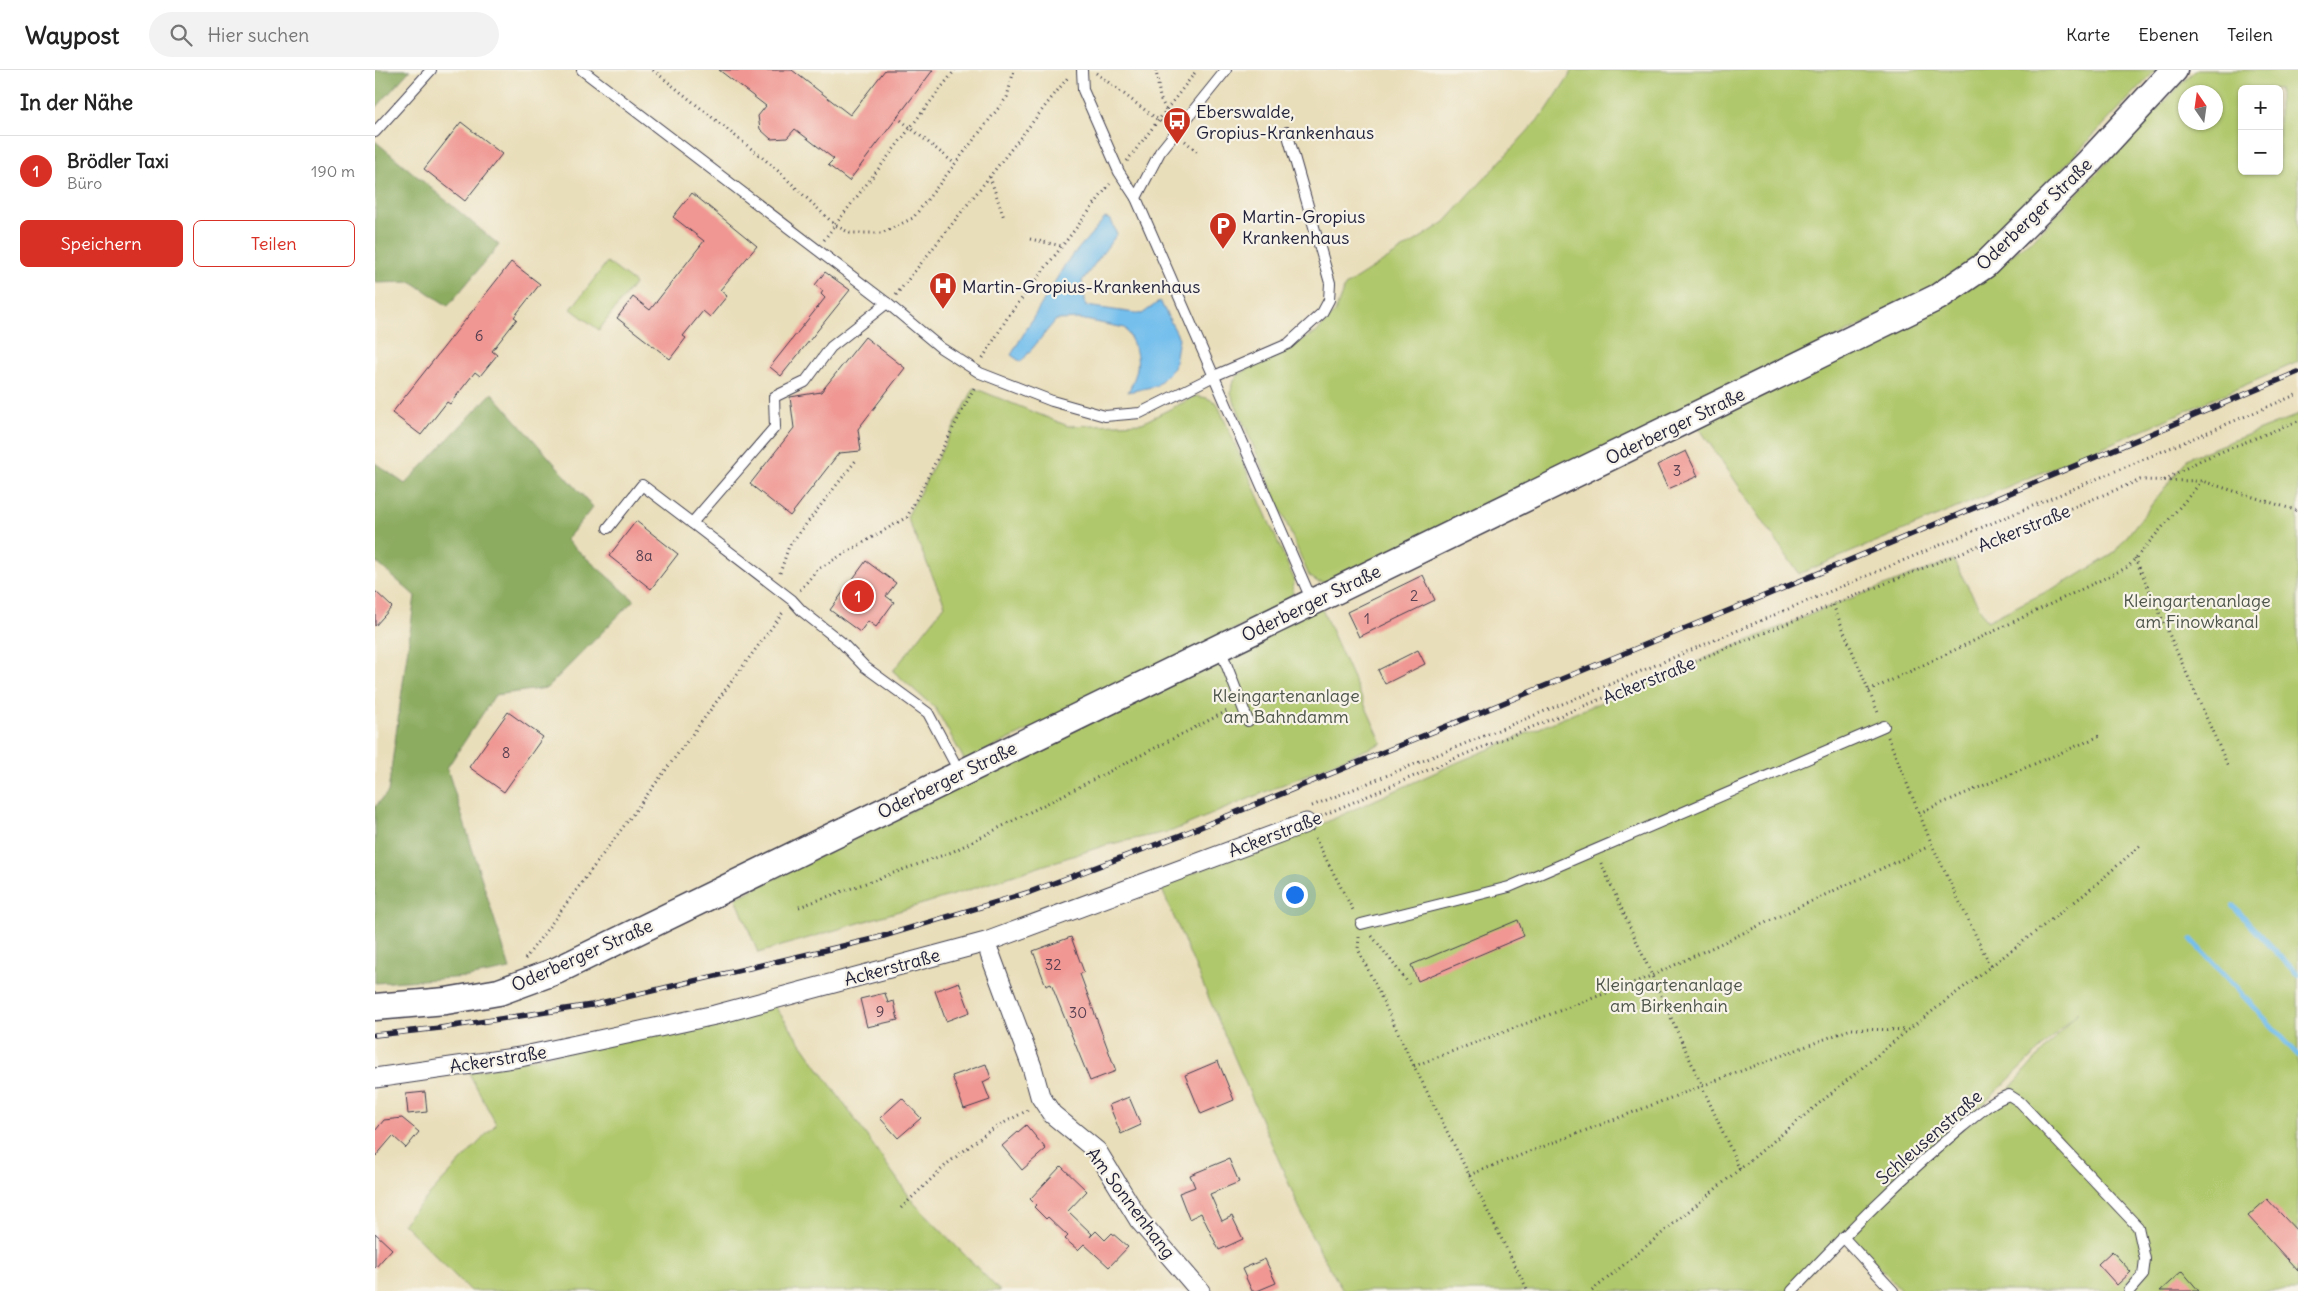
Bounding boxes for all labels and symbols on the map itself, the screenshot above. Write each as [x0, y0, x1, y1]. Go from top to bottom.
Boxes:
north arrow [2178, 85, 2223, 130]
place label: Eberswalde, Gropius-Krankenhaus [1196, 100, 1374, 144]
bus stop icon: Eberswalde, Gropius-Krankenhaus [1162, 106, 1192, 145]
street label: Oderberger Straße [1971, 153, 2097, 275]
place label: Martin-Gropius Krankenhaus [1242, 205, 1365, 249]
parking icon: Martin-Gropius Krankenhaus [1208, 211, 1238, 250]
hospital icon: Martin-Gropius-Krankenhaus [928, 271, 958, 310]
place label: Martin-Gropius-Krankenhaus [962, 275, 1200, 298]
house number: 6 [475, 326, 483, 345]
street label: Oderberger Straße [1602, 382, 1748, 470]
house number: 3 [1673, 461, 1681, 480]
street label: Ackerstraße [1974, 499, 2074, 557]
house number: 8a [635, 546, 653, 565]
street label: Oderberger Straße [1238, 559, 1384, 647]
pin: 1 [842, 577, 874, 615]
house number: 2 [1410, 586, 1418, 605]
park label: Kleingartenanlage am Finowkanal [2123, 589, 2271, 633]
house number: 1 [1364, 609, 1370, 628]
street label: Ackerstraße [1599, 651, 1699, 709]
park label: Kleingartenanlage am Bahndamm [1212, 684, 1360, 728]
street label: Oderberger Straße [874, 736, 1020, 824]
house number: 8 [502, 743, 510, 762]
street label: Ackerstraße [1225, 806, 1325, 862]
your location [1282, 882, 1308, 908]
street label: Oderberger Straße [508, 914, 656, 996]
street label: Ackerstraße [842, 943, 942, 991]
house number: 32 [1045, 955, 1061, 974]
park label: Kleingartenanlage am Birkenhain [1595, 973, 1743, 1017]
house number: 9 [876, 1002, 884, 1021]
house number: 30 [1069, 1003, 1087, 1022]
street label: Ackerstraße [448, 1040, 548, 1078]
street label: Schleusenstraße [1871, 1085, 1987, 1189]
street label: Am Sonnenhang [1082, 1143, 1180, 1263]

